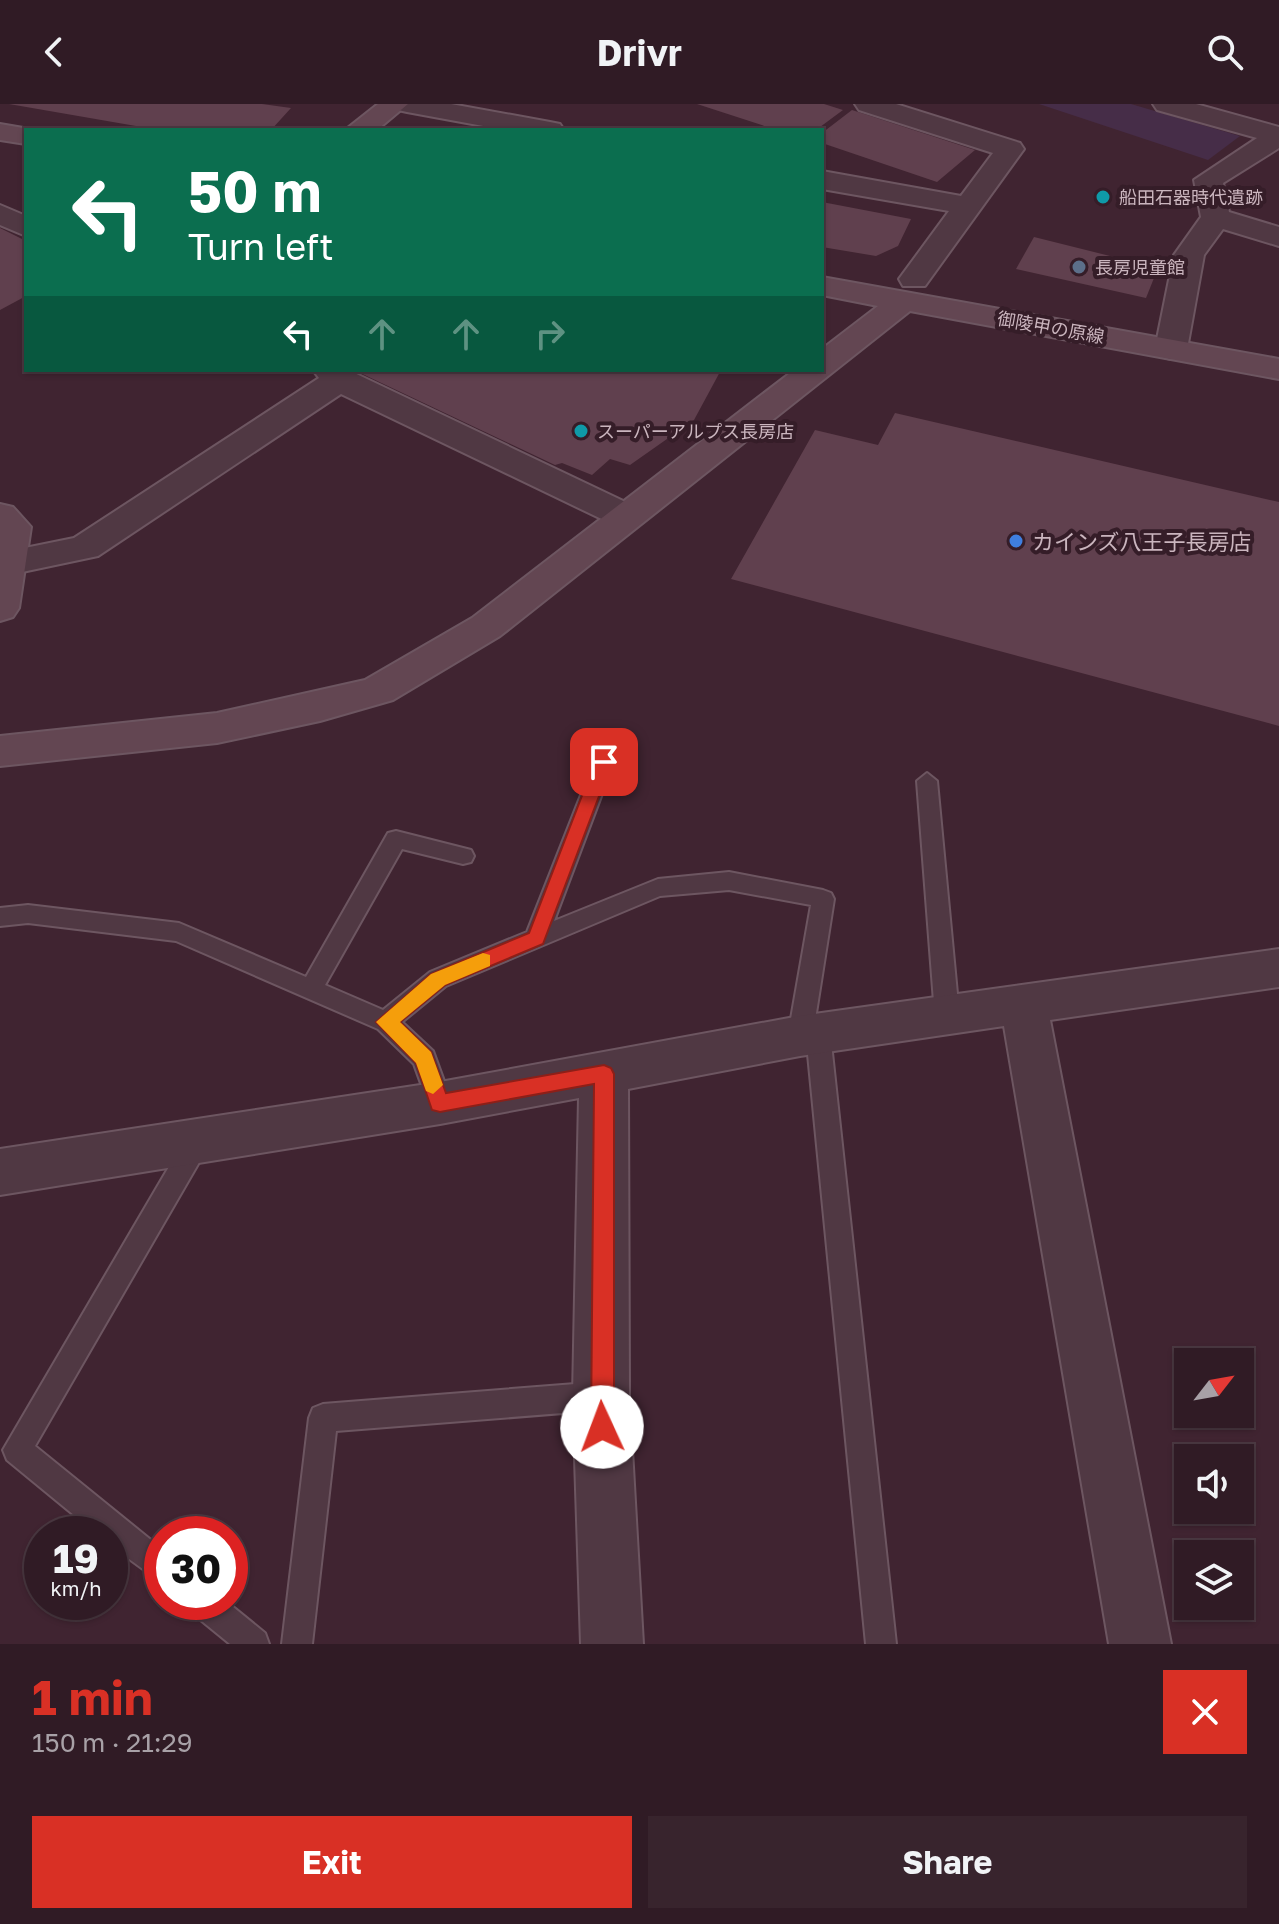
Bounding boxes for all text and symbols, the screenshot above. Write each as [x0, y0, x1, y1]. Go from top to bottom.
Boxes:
icon: back [32, 30, 76, 74]
icon: search [1203, 30, 1247, 74]
text: Drivr [597, 31, 682, 74]
text: 50 m [188, 157, 322, 224]
icon: left [56, 160, 160, 264]
place label: 船田石器時代遺跡 [1119, 186, 1263, 208]
marker: 船田石器時代遺跡 [1094, 188, 1112, 206]
text: Turn left [188, 225, 334, 268]
place label: 長房児童館 [1095, 256, 1185, 278]
marker: 長房児童館 [1070, 258, 1088, 276]
street label: 御陵甲の原線 [996, 307, 1106, 347]
icon: left [276, 312, 320, 356]
icon: ahead [360, 312, 404, 356]
icon: ahead [444, 312, 488, 356]
icon: right [528, 312, 572, 356]
place label: スーパーアルプス長房店 [597, 420, 794, 442]
marker: スーパーアルプス長房店 [572, 422, 590, 440]
place label: カインズ八王子長房店 [1032, 528, 1252, 555]
marker: カインズ八王子長房店 [1007, 532, 1025, 550]
pin [570, 728, 638, 796]
icon: arrive [582, 740, 626, 784]
north arrow [1174, 1348, 1254, 1428]
map controls [1174, 1348, 1254, 1620]
position arrow [560, 1385, 644, 1469]
button: sound [1174, 1444, 1254, 1524]
speed limit sign: 30 [144, 1516, 248, 1620]
text: 19 [53, 1534, 99, 1582]
button: layers [1174, 1540, 1254, 1620]
text: km/h [51, 1576, 101, 1600]
text: 1 min [32, 1668, 153, 1726]
button: close [1163, 1670, 1247, 1754]
text: 150 m · 21:29 [32, 1727, 192, 1758]
button: Exit [32, 1816, 632, 1908]
button: Share [648, 1816, 1247, 1908]

